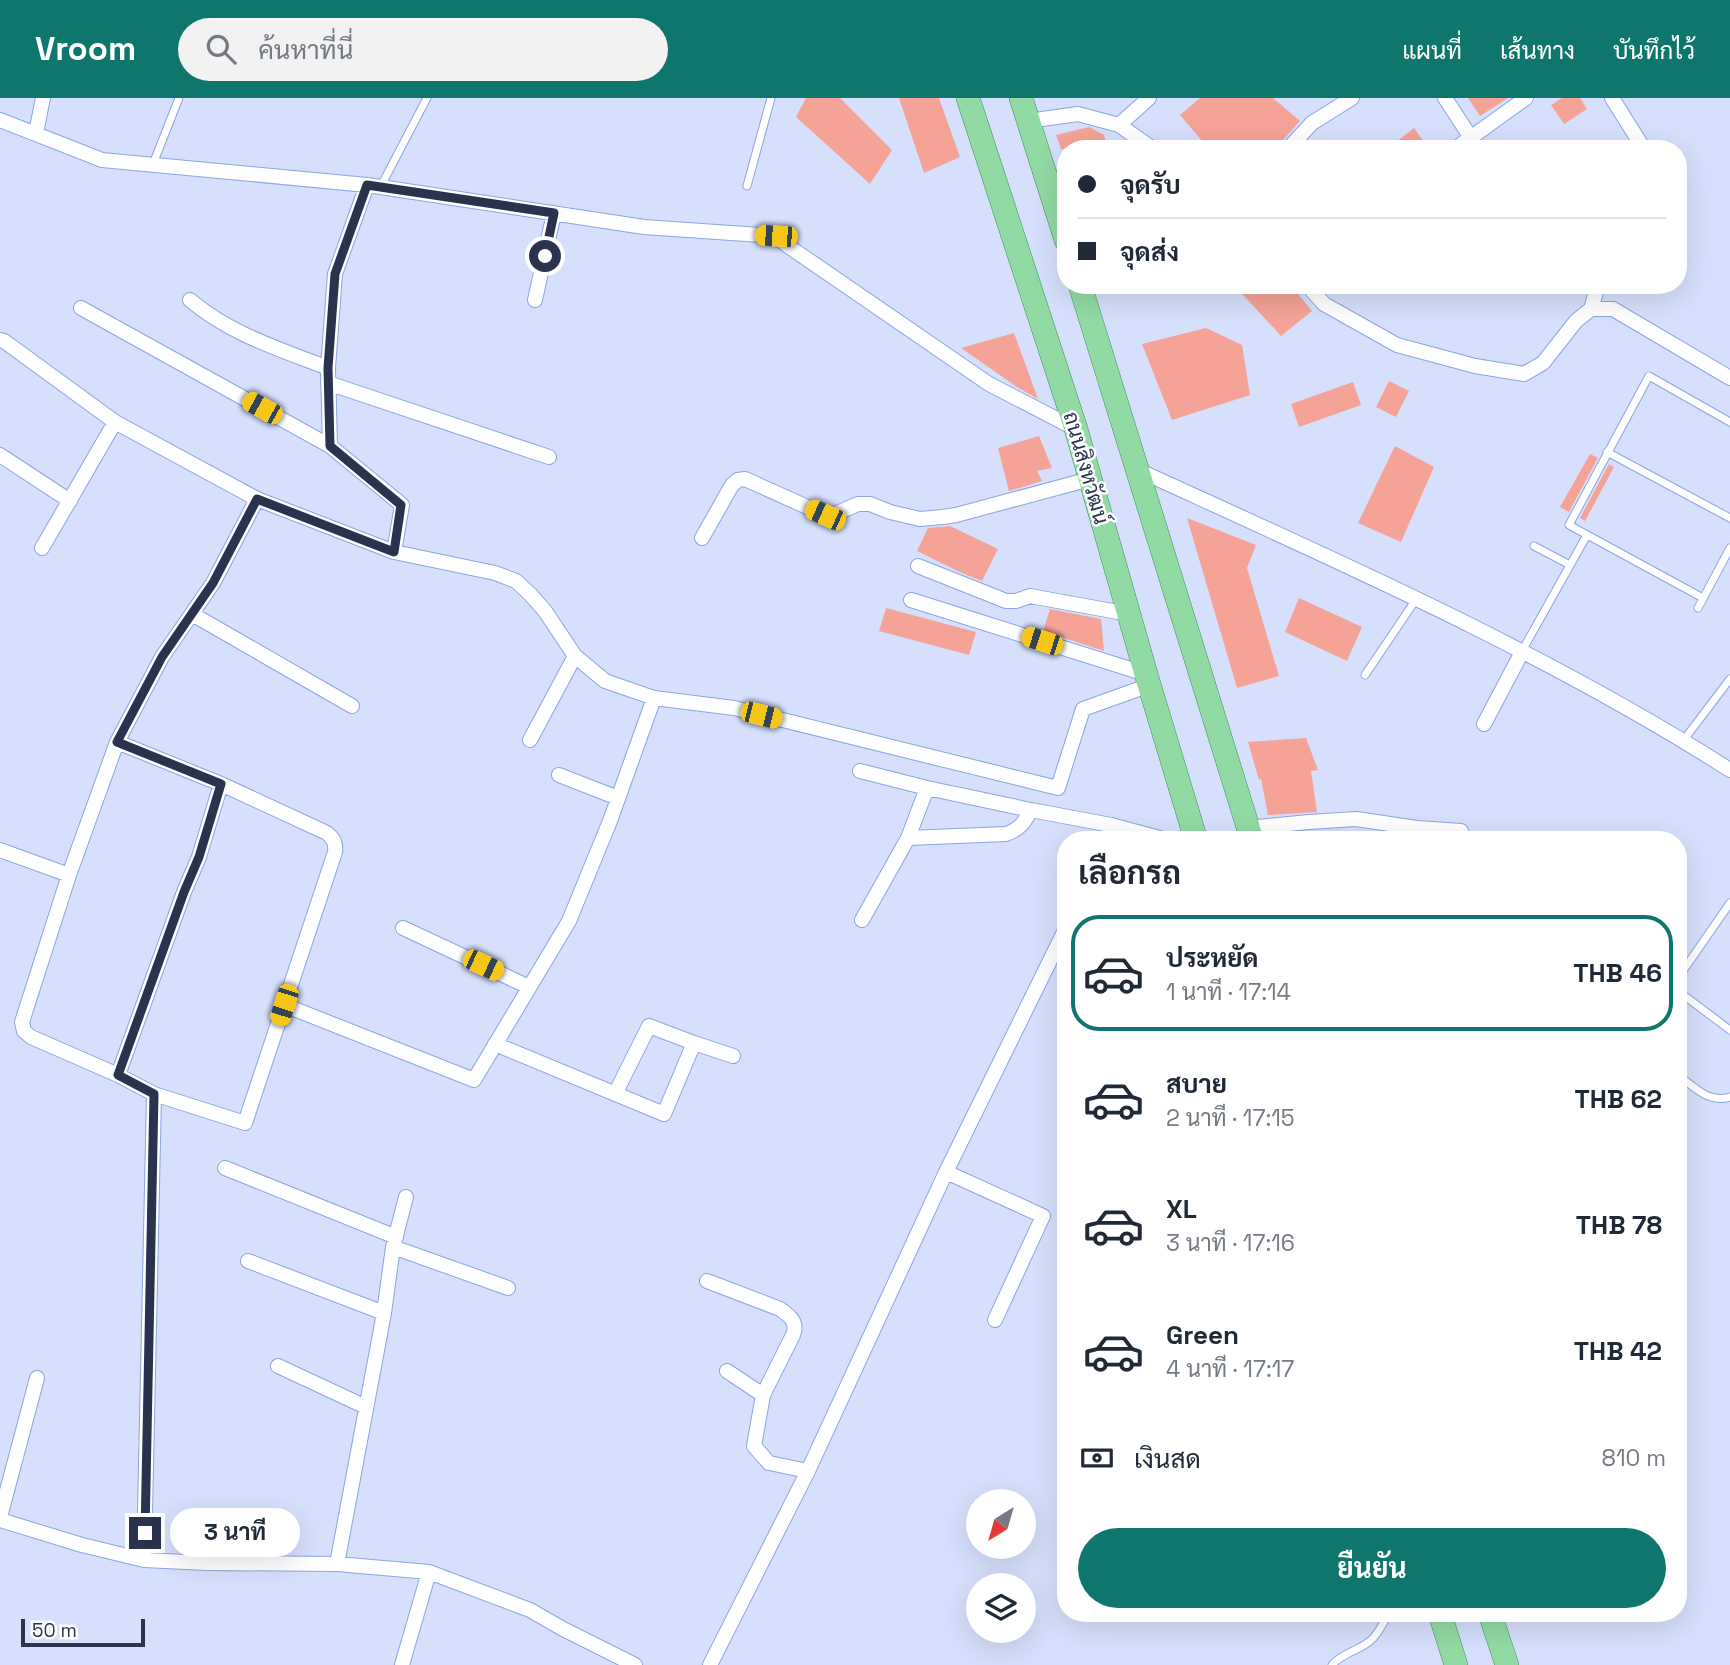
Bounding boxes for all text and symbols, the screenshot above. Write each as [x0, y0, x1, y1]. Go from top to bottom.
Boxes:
search box [178, 18, 668, 81]
text: Vroom [35, 28, 136, 70]
icon: search [202, 30, 240, 68]
text: ค้นหาที่นี่ [258, 33, 353, 67]
text: แผนที่ [1402, 35, 1462, 66]
text: เส้นทาง [1500, 35, 1575, 66]
text: บันทึกไว้ [1613, 35, 1695, 66]
text: จุดรับ [1120, 168, 1181, 202]
car [755, 224, 798, 248]
text: จุดส่ง [1120, 235, 1179, 269]
route start [529, 240, 561, 272]
car [239, 389, 286, 427]
street label: ถนนสิงหวัฒน์ [1058, 409, 1115, 527]
car [802, 497, 849, 533]
car [1019, 625, 1066, 657]
car [739, 700, 784, 730]
text: เลือกรถ [1078, 853, 1181, 893]
text: ประหยัด [1166, 941, 1259, 975]
icon: car [1082, 942, 1145, 1005]
car [460, 947, 507, 983]
text: THB 46 [1573, 956, 1662, 990]
text: 1 นาที · 17:14 [1166, 977, 1291, 1007]
car [268, 982, 301, 1028]
text: สบาย [1166, 1067, 1227, 1101]
icon: car [1082, 1068, 1145, 1131]
text: THB 62 [1574, 1082, 1662, 1116]
text: 2 นาที · 17:15 [1166, 1103, 1295, 1133]
text: XL [1166, 1192, 1197, 1226]
icon: car [1082, 1194, 1145, 1257]
text: THB 78 [1576, 1208, 1662, 1242]
text: 3 นาที · 17:16 [1166, 1228, 1295, 1258]
text: Green [1166, 1318, 1239, 1352]
icon: car [1082, 1320, 1145, 1383]
text: THB 42 [1574, 1334, 1662, 1368]
text: 4 นาที · 17:17 [1166, 1354, 1294, 1384]
icon: cash [1078, 1439, 1116, 1477]
text: เงินสด [1134, 1442, 1201, 1476]
text: 810 m [1602, 1443, 1666, 1473]
north arrow [966, 1489, 1036, 1559]
map controls [966, 1489, 1036, 1643]
callout: 3 นาที [170, 1508, 299, 1558]
route end [129, 1517, 161, 1549]
text: 3 นาที [204, 1517, 266, 1547]
button: ยืนยัน [1078, 1528, 1666, 1608]
button: layers [966, 1573, 1036, 1643]
scale bar [21, 1616, 145, 1648]
text: 50 m [32, 1618, 77, 1643]

